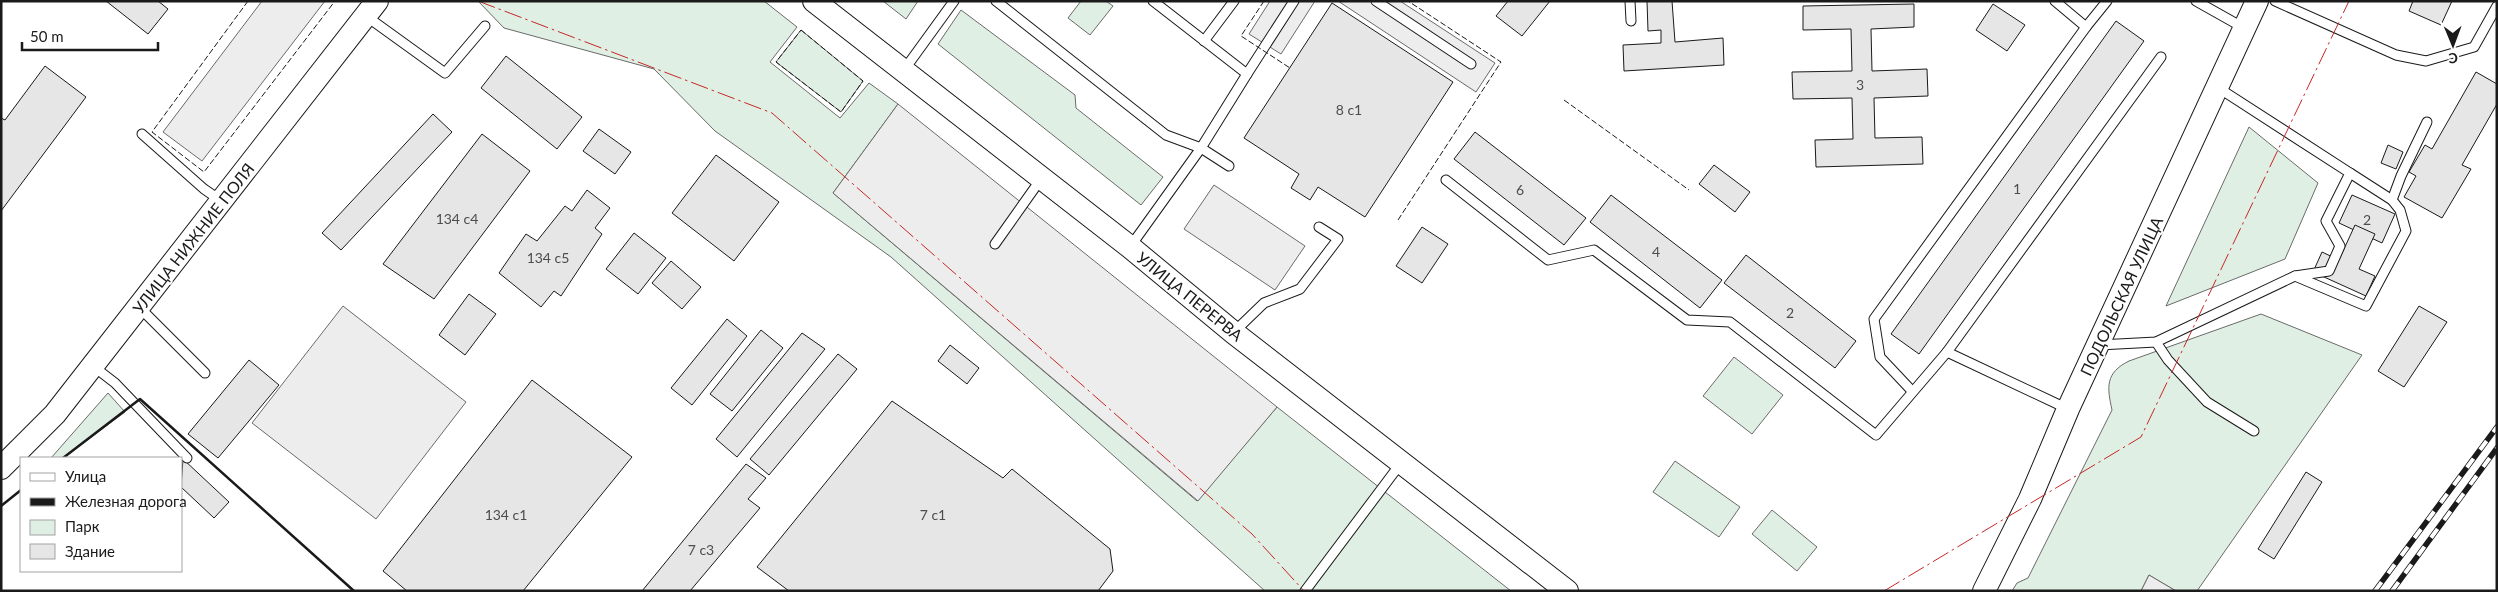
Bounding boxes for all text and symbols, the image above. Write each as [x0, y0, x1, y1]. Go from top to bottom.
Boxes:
scale bar [22, 20, 159, 52]
north arrow [2428, 20, 2478, 70]
text: 50 m [30, 27, 64, 45]
text: С [2448, 50, 2458, 67]
house number: 3 [1856, 76, 1864, 93]
house number: 8 с1 [1336, 101, 1362, 118]
street label: УЛИЦА НИЖНИЕ ПОЛЯ [128, 159, 258, 317]
house number: 1 [2013, 180, 2021, 197]
house number: 6 [1516, 181, 1524, 198]
house number: 134 с4 [436, 210, 478, 227]
house number: 2 [2363, 211, 2371, 228]
street label: ПОДОЛЬСКАЯ УЛИЦА [2076, 213, 2166, 379]
house number: 4 [1652, 243, 1660, 260]
street label: УЛИЦА ПЕРЕРВА [1133, 247, 1247, 345]
house number: 134 с5 [527, 249, 569, 266]
house number: 2 [1786, 304, 1794, 321]
legend [20, 457, 182, 572]
text: Улица [65, 467, 106, 485]
text: Железная дорога [65, 492, 187, 510]
house number: 134 с1 [485, 506, 527, 523]
house number: 7 с1 [920, 506, 946, 523]
text: Парк [65, 517, 100, 535]
house number: 7 с3 [688, 541, 714, 558]
text: Здание [65, 542, 115, 560]

